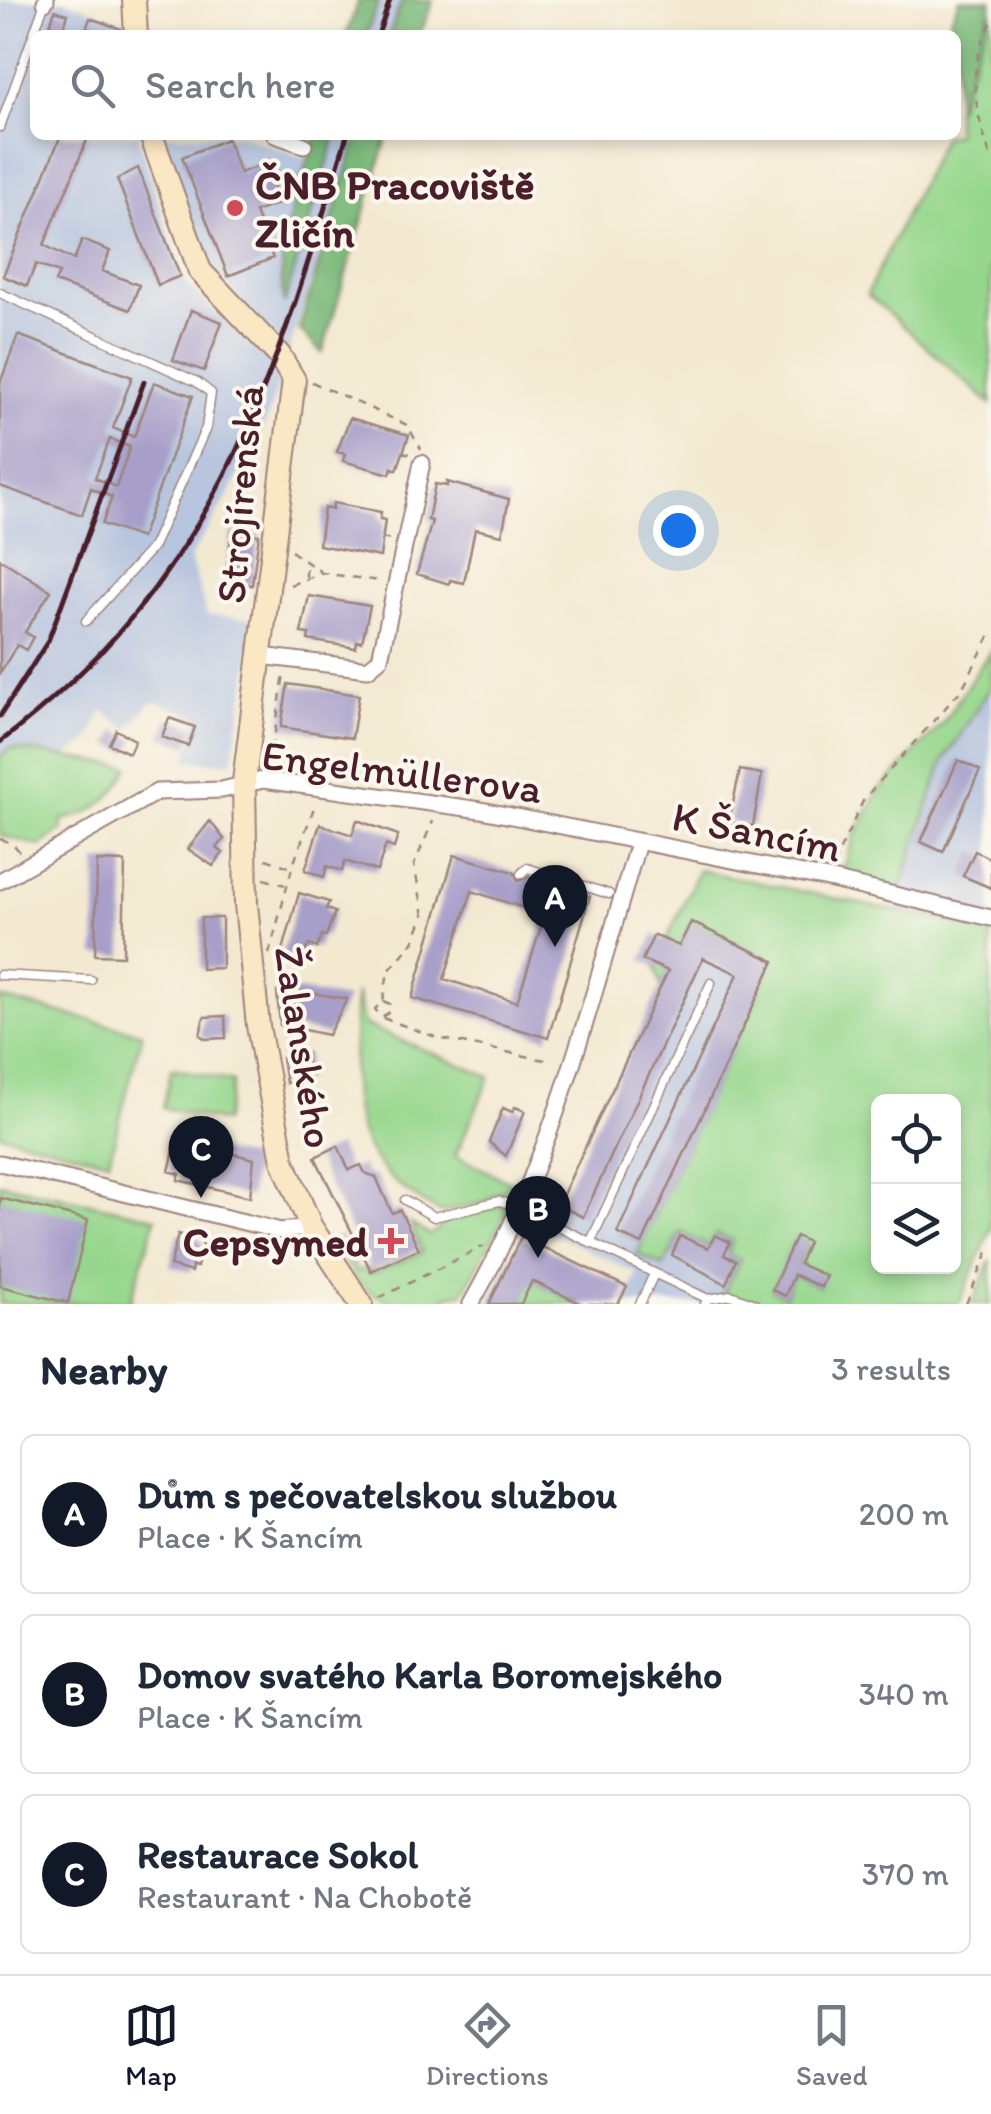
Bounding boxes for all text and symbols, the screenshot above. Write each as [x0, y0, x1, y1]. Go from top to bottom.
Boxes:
search box [30, 30, 961, 140]
icon: search [65, 58, 120, 113]
text: Search here [145, 62, 336, 108]
place label: ČNB Pracoviště Zličín [255, 159, 535, 258]
marker: ČNB Pracoviště Zličín [224, 197, 246, 219]
street label: Strojírenská [205, 382, 274, 606]
your location [653, 505, 704, 556]
street label: Engelmüllerova [259, 729, 545, 814]
street label: K Šancím [668, 790, 846, 873]
pin: A [522, 864, 588, 947]
street label: Žalanského [263, 942, 346, 1152]
map controls [871, 1094, 961, 1274]
button: locate [871, 1094, 961, 1184]
pin: C [168, 1116, 234, 1198]
pin: B [506, 1176, 570, 1258]
button: layers [871, 1184, 961, 1274]
place label: Cepsymed [182, 1216, 369, 1267]
marker: Cepsymed [378, 1228, 404, 1254]
text: Nearby [40, 1344, 167, 1395]
text: 3 results [831, 1350, 951, 1388]
text: Dům s pečovatelskou službou [137, 1472, 617, 1518]
text: A [64, 1495, 85, 1533]
text: 200 m [859, 1495, 949, 1533]
text: Place · K Šancím [137, 1518, 363, 1556]
text: Domov svatého Karla Boromejského [137, 1652, 722, 1698]
text: B [64, 1675, 85, 1713]
text: 340 m [859, 1675, 949, 1713]
text: Place · K Šancím [137, 1698, 363, 1736]
text: Restaurace Sokol [137, 1832, 418, 1878]
text: C [64, 1855, 85, 1893]
text: 370 m [862, 1855, 949, 1893]
text: Restaurant · Na Chobotě [137, 1878, 472, 1916]
tab: Map [124, 1998, 179, 2092]
tab: Directions [426, 1998, 549, 2092]
tab: Saved [796, 1998, 867, 2092]

